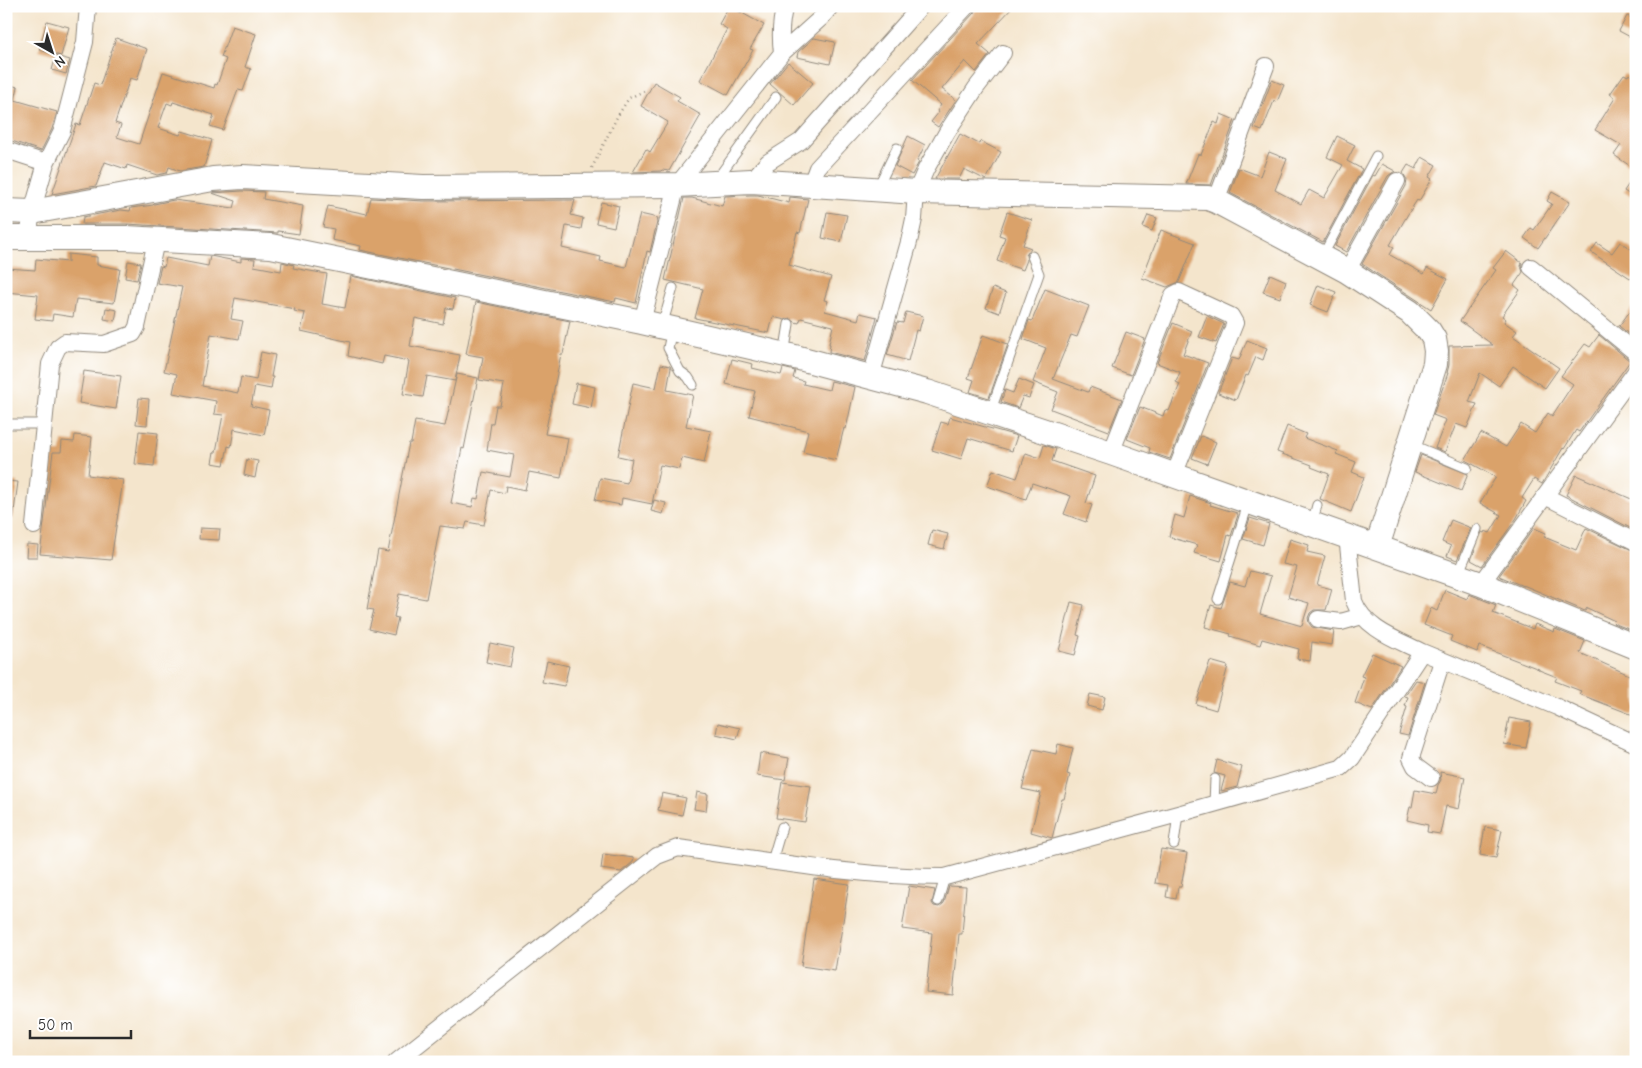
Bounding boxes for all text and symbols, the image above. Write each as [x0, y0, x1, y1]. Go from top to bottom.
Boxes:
north arrow [28, 28, 78, 78]
text: N [51, 52, 69, 71]
scale bar [30, 1008, 131, 1040]
text: 50 m [38, 1016, 73, 1034]

